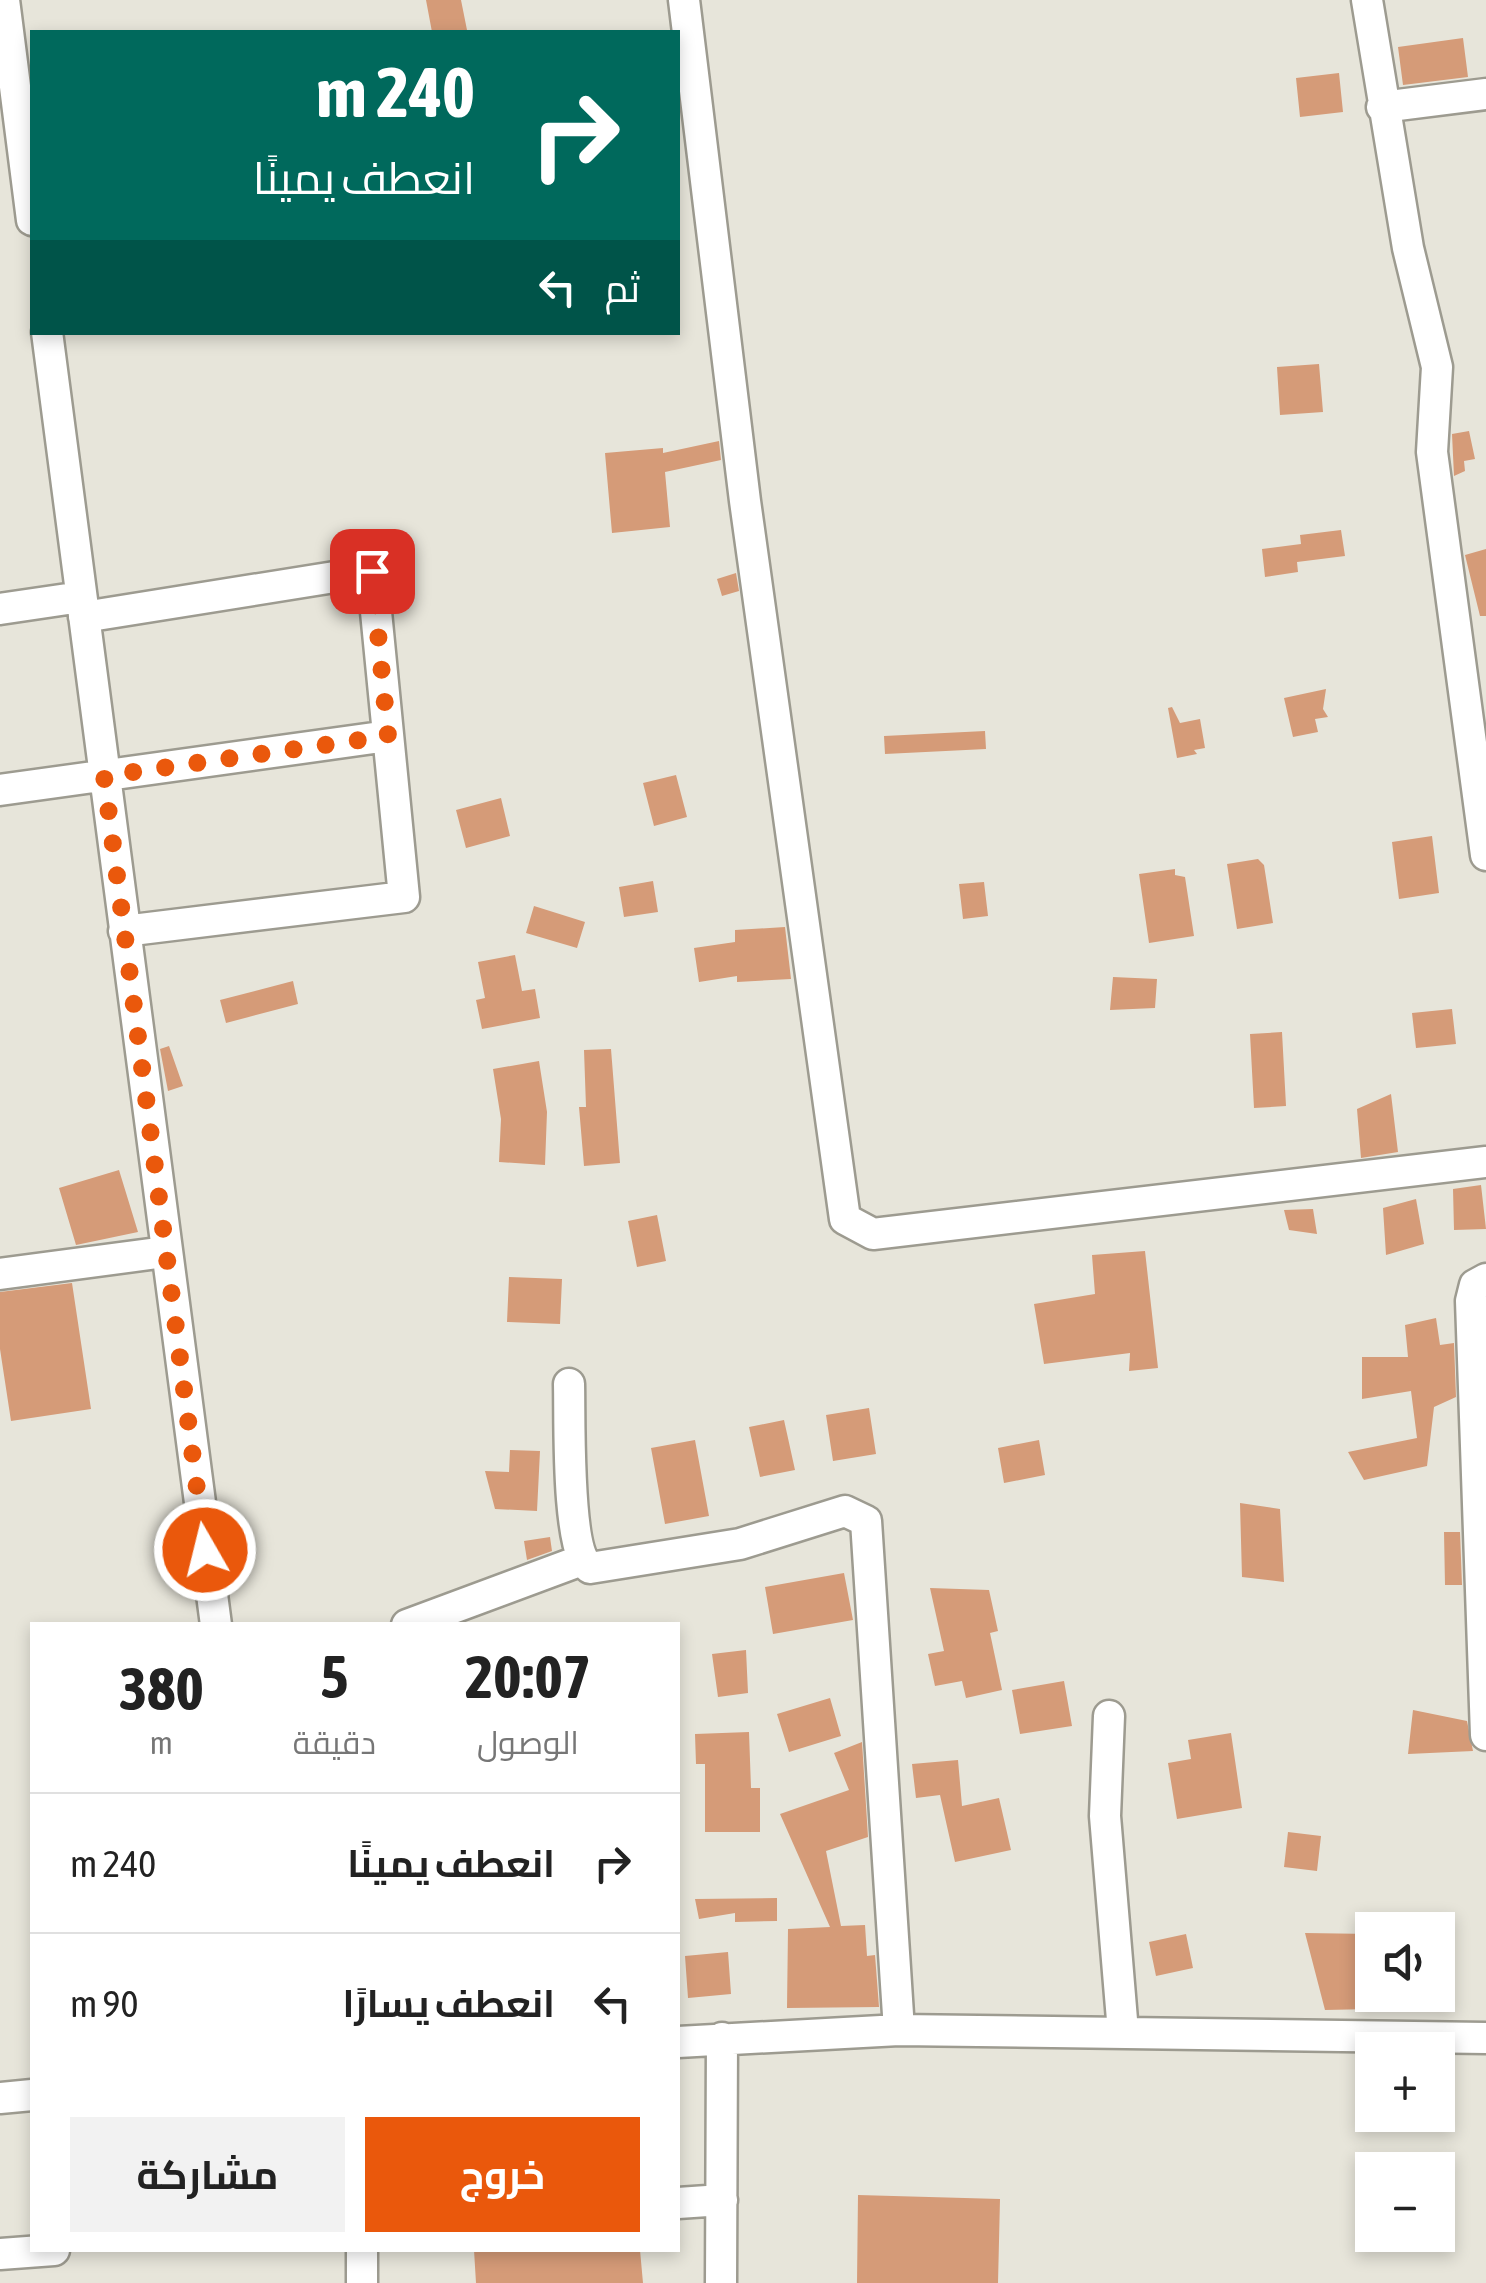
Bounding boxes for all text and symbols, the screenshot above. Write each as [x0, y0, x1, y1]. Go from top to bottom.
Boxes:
text: 240 m [316, 52, 475, 132]
icon: right [510, 70, 640, 200]
text: انعطف يمينًا [253, 152, 475, 204]
icon: left [530, 260, 585, 315]
text: ثم [605, 267, 640, 310]
pin [330, 529, 415, 614]
icon: arrive [345, 544, 400, 599]
position arrow [153, 1498, 257, 1602]
text: 5 [320, 1642, 348, 1711]
text: 20:07 [465, 1642, 591, 1711]
text: 380 [119, 1654, 204, 1723]
text: m [150, 1724, 173, 1761]
text: دقيقة [293, 1724, 376, 1761]
text: الوصول [477, 1724, 579, 1761]
icon: right [585, 1836, 640, 1891]
text: 240 m [70, 1842, 156, 1885]
text: انعطف يمينًا [347, 1842, 555, 1885]
map controls [1355, 1912, 1455, 2252]
button: sound [1355, 1912, 1455, 2012]
icon: left [585, 1976, 640, 2031]
text: 90 m [70, 1982, 138, 2025]
text: انعطف يسارًا [343, 1982, 555, 2025]
button: + [1355, 2032, 1455, 2132]
button: مشاركة [70, 2117, 345, 2232]
button: خروج [365, 2117, 640, 2232]
button: − [1355, 2152, 1455, 2252]

